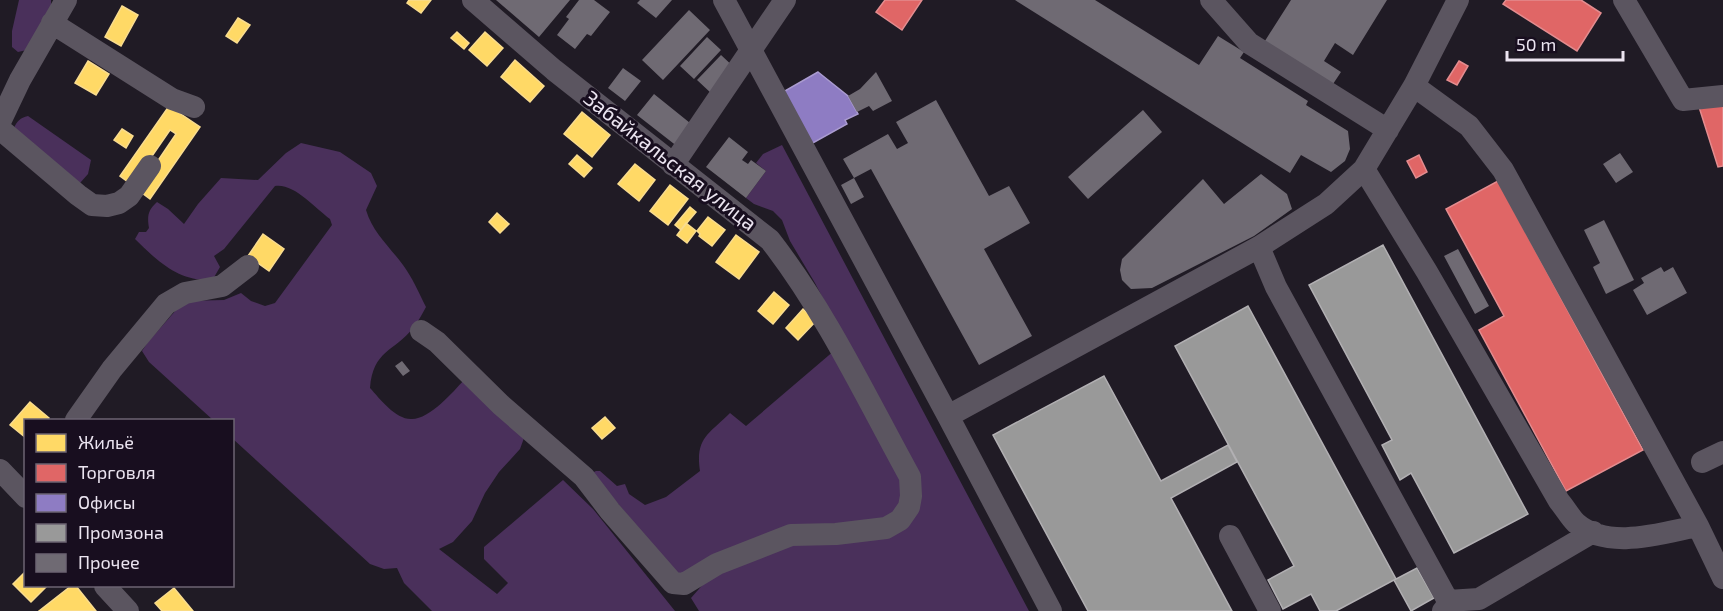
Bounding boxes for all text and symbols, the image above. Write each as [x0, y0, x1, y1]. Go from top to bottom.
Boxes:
scale bar [1507, 24, 1622, 62]
text: 50 m [1516, 33, 1556, 55]
street label: Забайкальская улица [579, 85, 762, 236]
legend [24, 419, 234, 587]
text: Жильё [78, 431, 134, 453]
text: Торговля [78, 461, 156, 483]
text: Офисы [78, 491, 135, 513]
text: Промзона [78, 521, 164, 543]
text: Прочее [78, 551, 140, 573]

